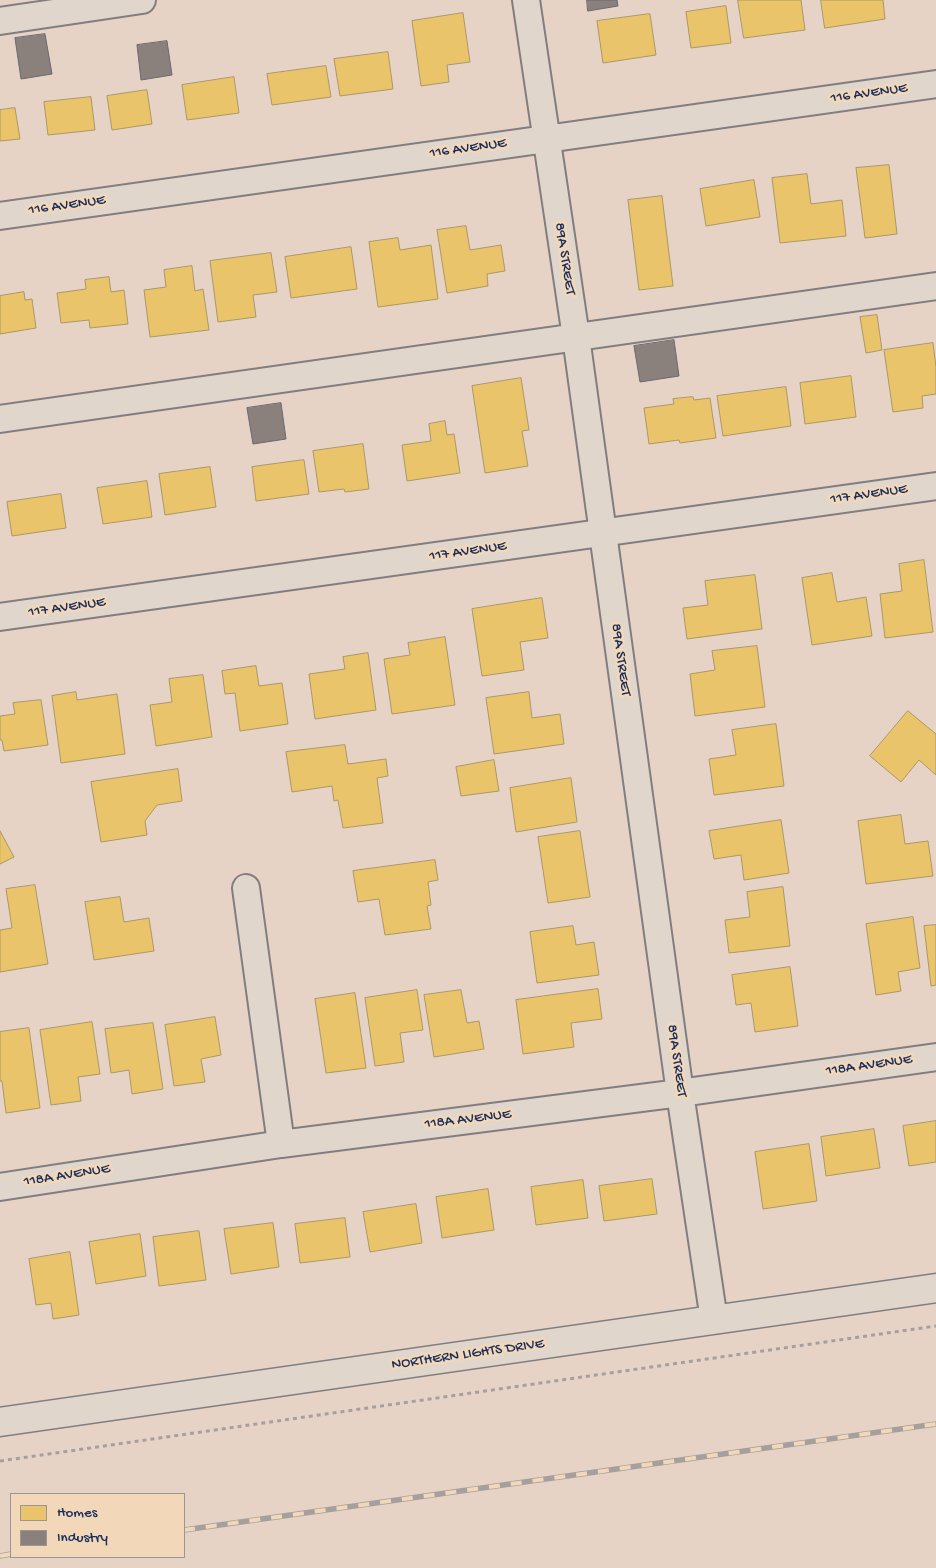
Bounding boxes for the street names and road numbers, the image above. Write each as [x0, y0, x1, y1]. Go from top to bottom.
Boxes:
street label: 116 AVENUE [829, 80, 909, 108]
street label: 116 AVENUE [428, 135, 508, 163]
street label: 116 AVENUE [27, 192, 107, 220]
street label: 89A STREET [549, 221, 579, 297]
street label: 117 AVENUE [829, 481, 909, 509]
street label: 117 AVENUE [428, 538, 508, 566]
street label: 117 AVENUE [27, 594, 107, 622]
street label: 89A STREET [606, 623, 634, 697]
street label: 89A STREET [662, 1024, 690, 1098]
street label: 118A AVENUE [825, 1051, 913, 1081]
street label: 118A AVENUE [424, 1106, 512, 1134]
street label: 118A AVENUE [23, 1160, 111, 1192]
street label: NORTHERN LIGHTS DRIVE [391, 1335, 545, 1375]

